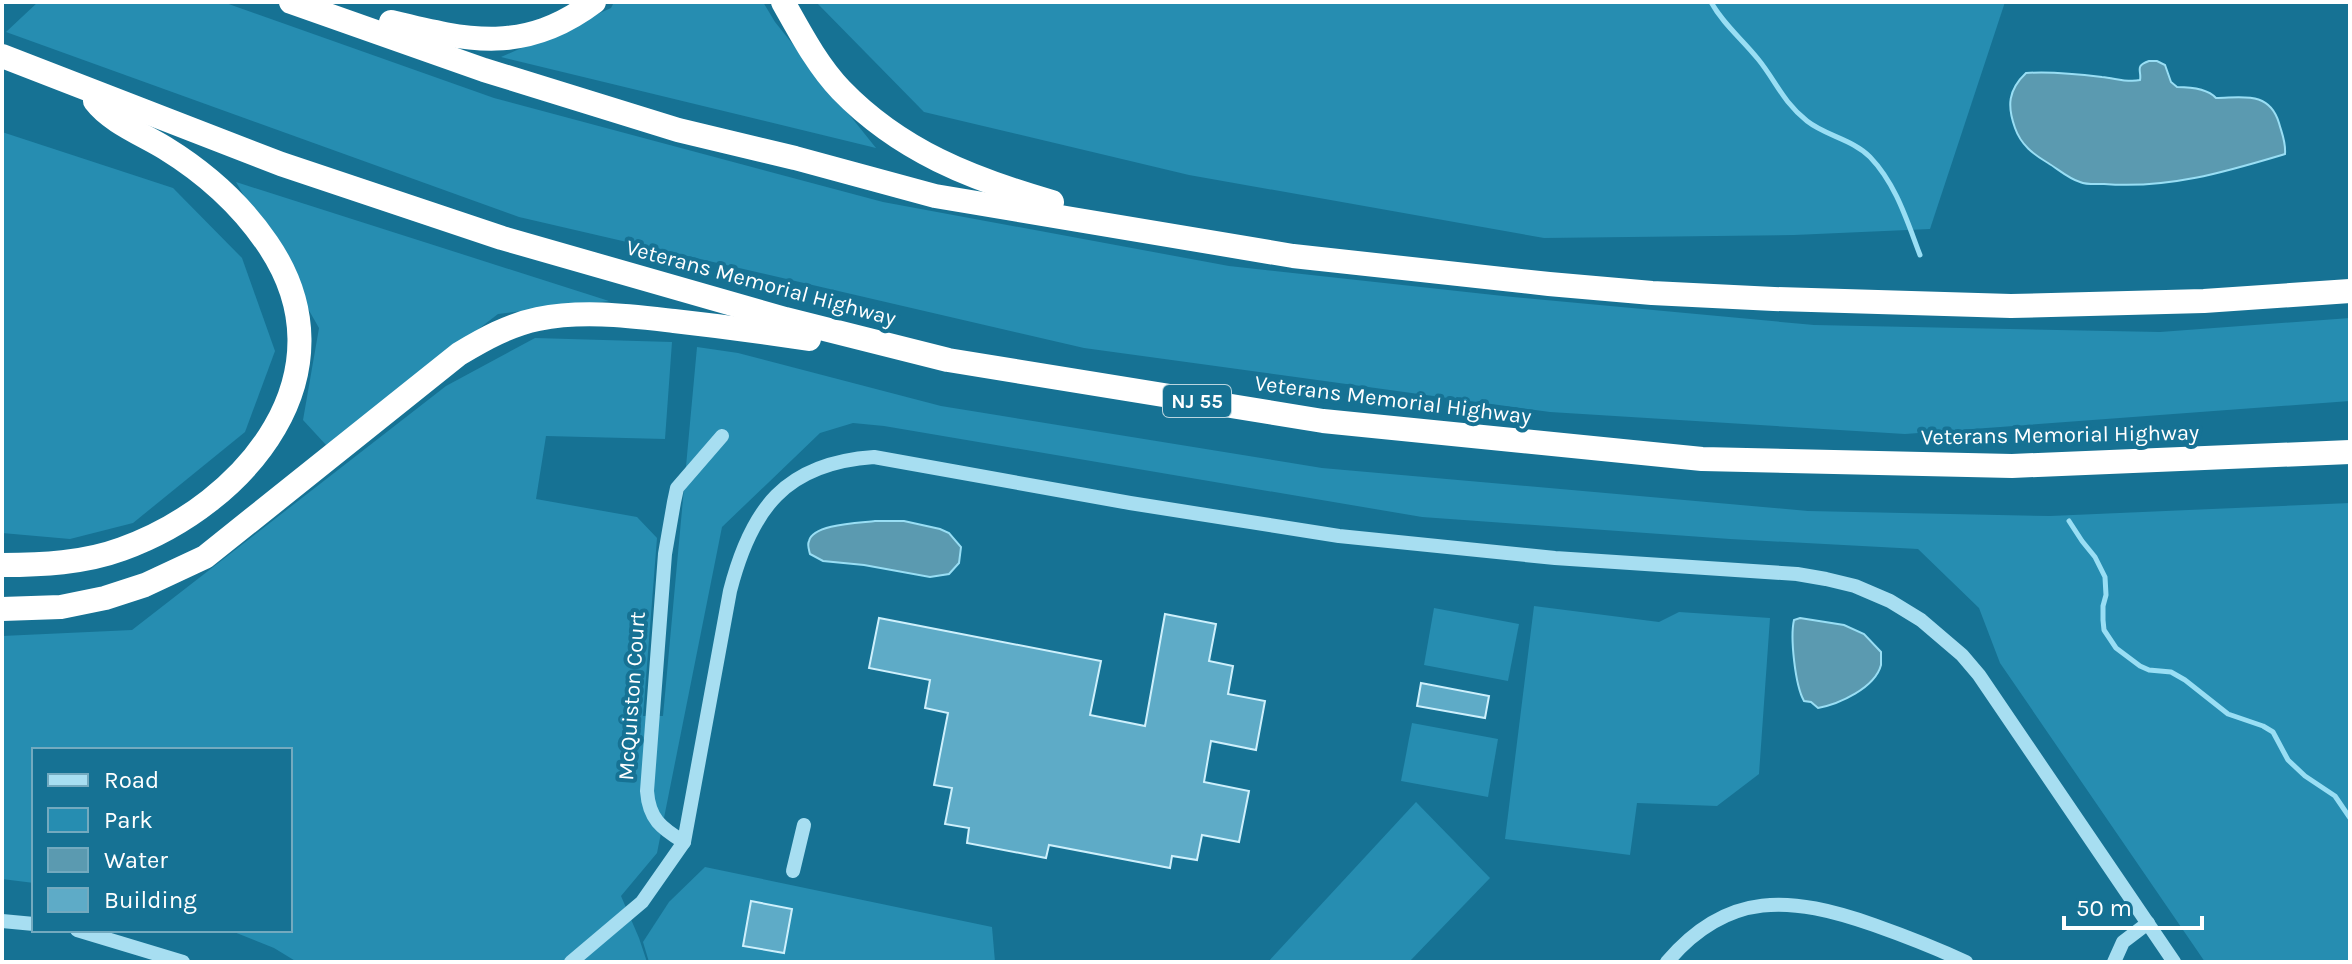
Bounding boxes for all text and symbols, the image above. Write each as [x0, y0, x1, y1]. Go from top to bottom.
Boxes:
street label: Veterans Memorial Highway [623, 234, 899, 332]
street label: Veterans Memorial Highway [1253, 370, 1533, 430]
road number: NJ 55 [1163, 385, 1231, 417]
street label: Veterans Memorial Highway [1921, 420, 2199, 450]
street label: McQuiston Court [613, 610, 651, 782]
legend [32, 748, 292, 932]
text: Road [104, 766, 159, 794]
text: Park [104, 806, 153, 834]
text: Water [104, 846, 168, 874]
scale bar [2064, 880, 2202, 930]
text: Building [104, 886, 197, 914]
text: 50 m [2076, 894, 2132, 922]

